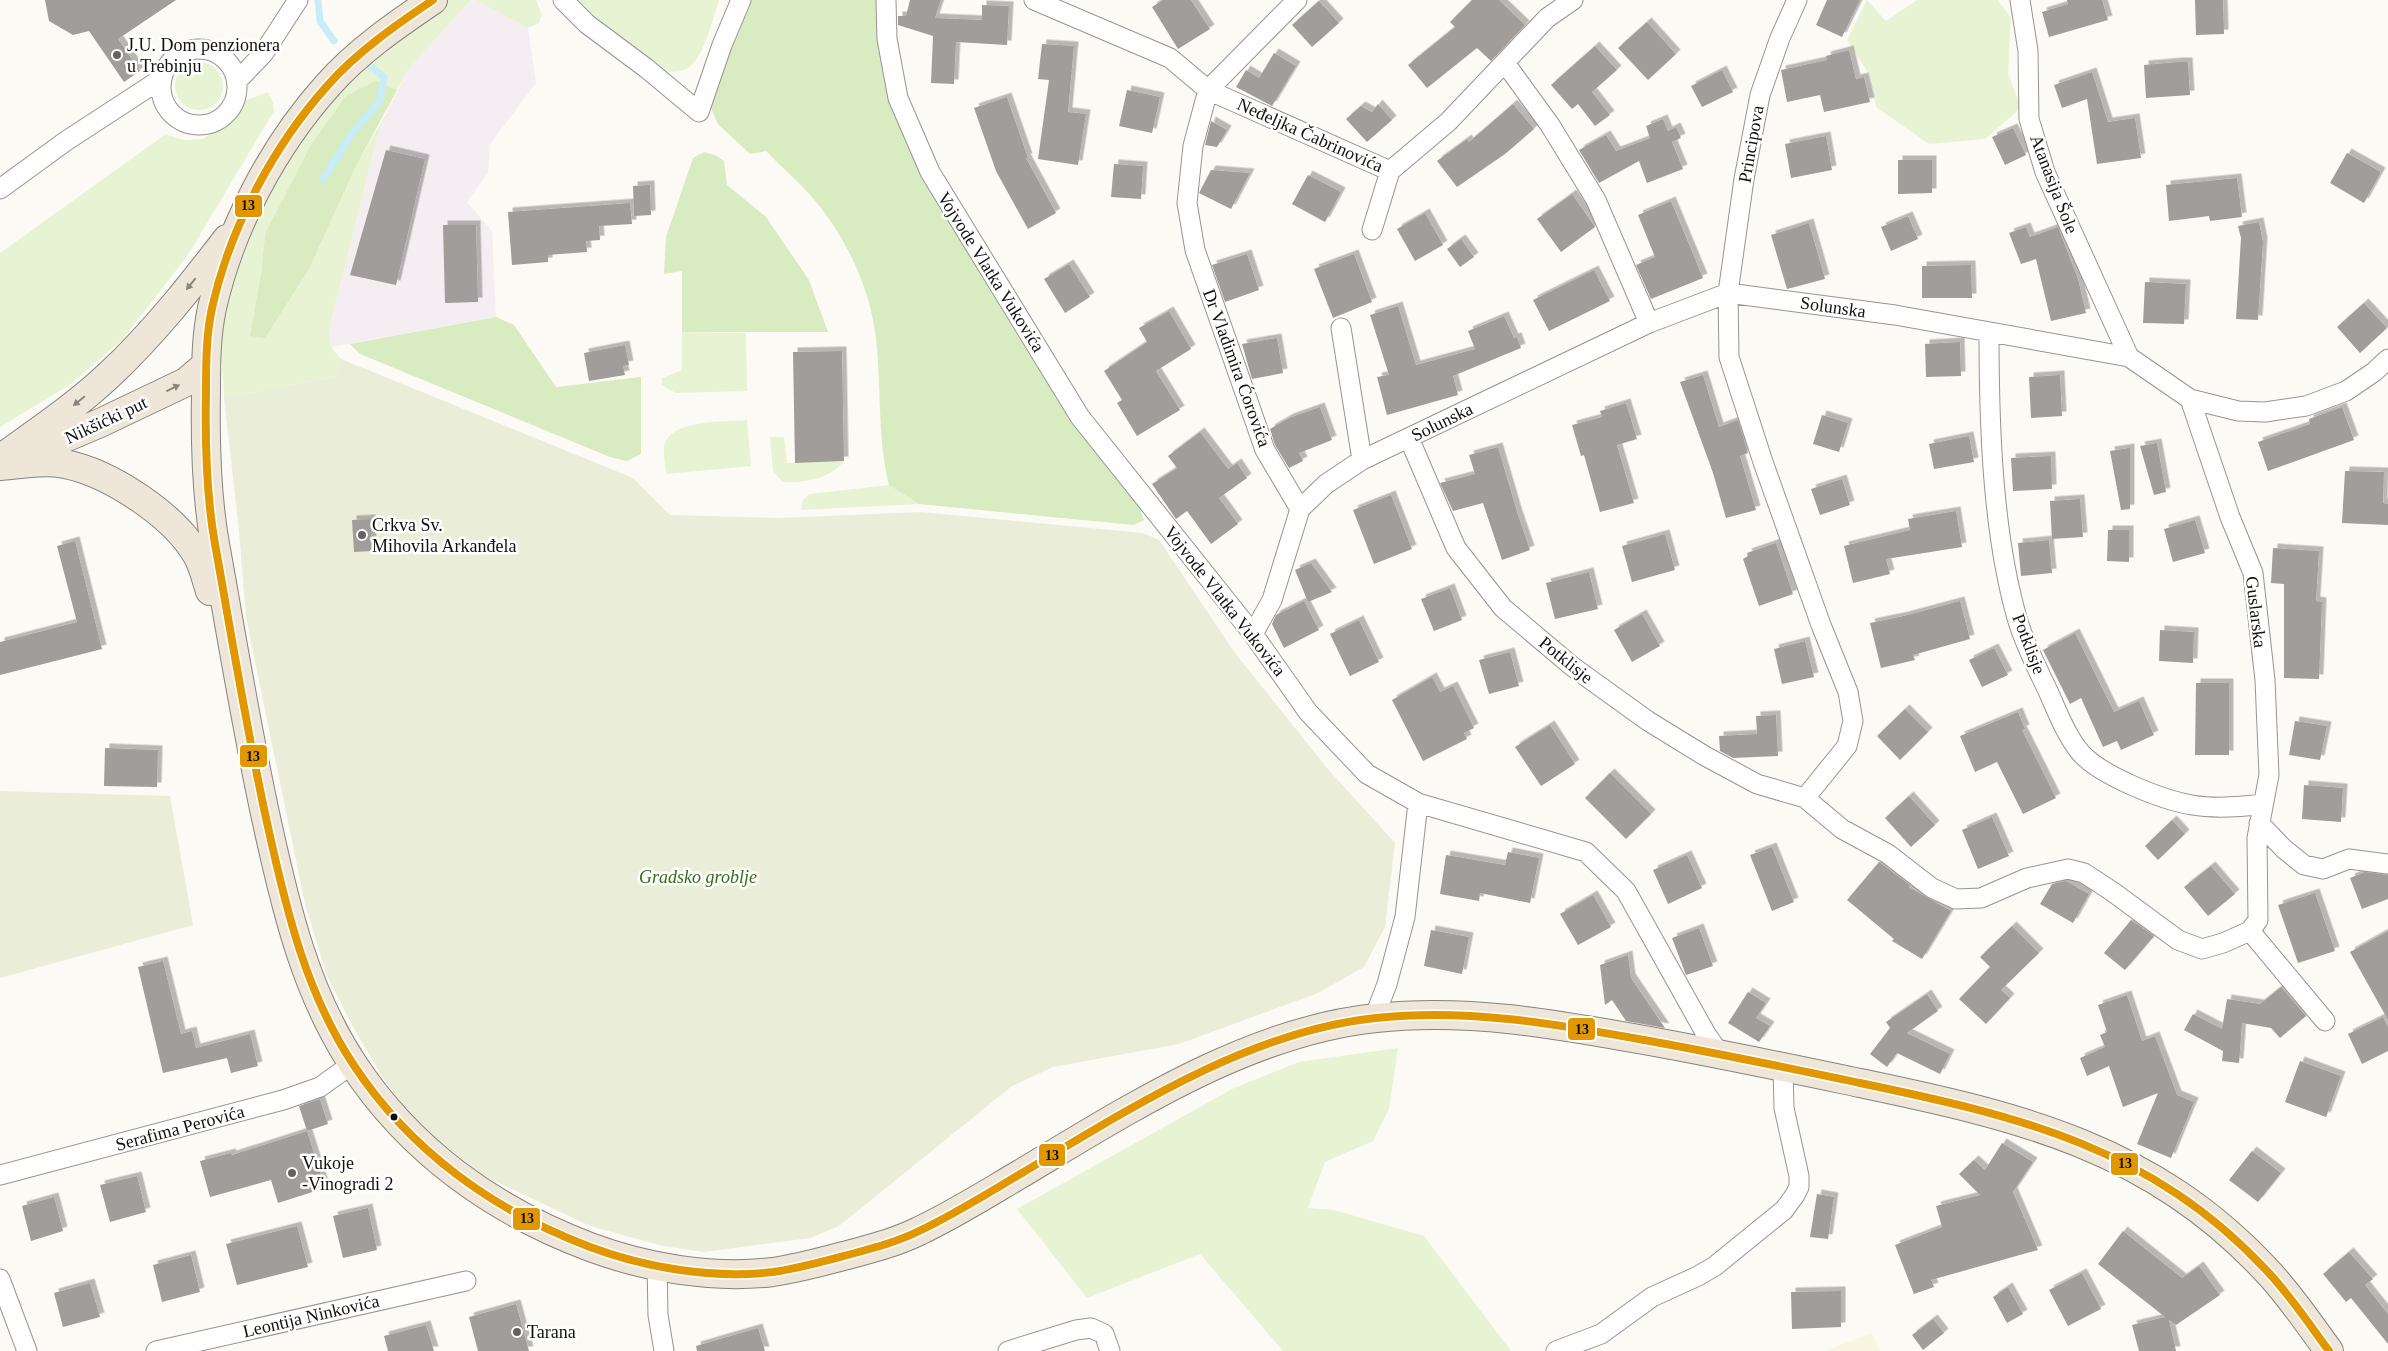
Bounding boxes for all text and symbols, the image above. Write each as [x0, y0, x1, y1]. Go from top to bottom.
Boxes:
place label: J.U. Dom penzionera u Trebinju [127, 35, 280, 76]
marker: J.U. Dom penzionera u Trebinju [111, 49, 123, 61]
street label: Neđeljka Čabrinovića [1234, 93, 1386, 176]
street label: Principova [1734, 104, 1768, 184]
street label: Atanasija Šole [2026, 131, 2083, 236]
street label: Vojvode Vlatka Vukovića [934, 188, 1048, 356]
line badge: 13 [234, 194, 263, 218]
text: 13 [241, 198, 255, 213]
one-way arrow [186, 277, 197, 290]
street label: Dr Vladimira Ćorovića [1199, 286, 1276, 450]
street label: Solunska [1799, 293, 1867, 321]
one-way arrow [166, 384, 180, 392]
street label: Nikšićki put [62, 392, 150, 448]
one-way arrow [72, 396, 86, 406]
street label: Solunska [1408, 399, 1476, 445]
place label: Crkva Sv. Mihovila Arkanđela [372, 515, 516, 556]
street label: Vojvode Vlatka Vukovića [1160, 522, 1290, 680]
marker: Crkva Sv. Mihovila Arkanđela [356, 529, 368, 541]
street label: Guslarska [2242, 575, 2270, 649]
street label: Potklisje [2008, 611, 2050, 677]
street label: Potklisje [1535, 632, 1597, 688]
line badge: 13 [239, 744, 268, 768]
text: 13 [246, 749, 260, 764]
park label: Gradsko groblje [639, 867, 757, 887]
line badge: 13 [1567, 1017, 1596, 1041]
text: 13 [1575, 1022, 1589, 1037]
street label: Serafima Perovića [113, 1101, 247, 1155]
unlabelled marker [389, 1112, 399, 1122]
line badge: 13 [1038, 1143, 1066, 1167]
text: 13 [1045, 1148, 1059, 1163]
line badge: 13 [2110, 1152, 2139, 1176]
place label: Vukoje -Vinogradi 2 [302, 1153, 393, 1194]
text: 13 [2118, 1156, 2132, 1171]
marker: Vukoje -Vinogradi 2 [286, 1167, 298, 1179]
line badge: 13 [512, 1207, 541, 1231]
text: 13 [520, 1211, 534, 1226]
street label: Leontija Ninkovića [241, 1291, 381, 1341]
place label: Tarana [527, 1322, 576, 1342]
marker: Tarana [511, 1326, 523, 1338]

